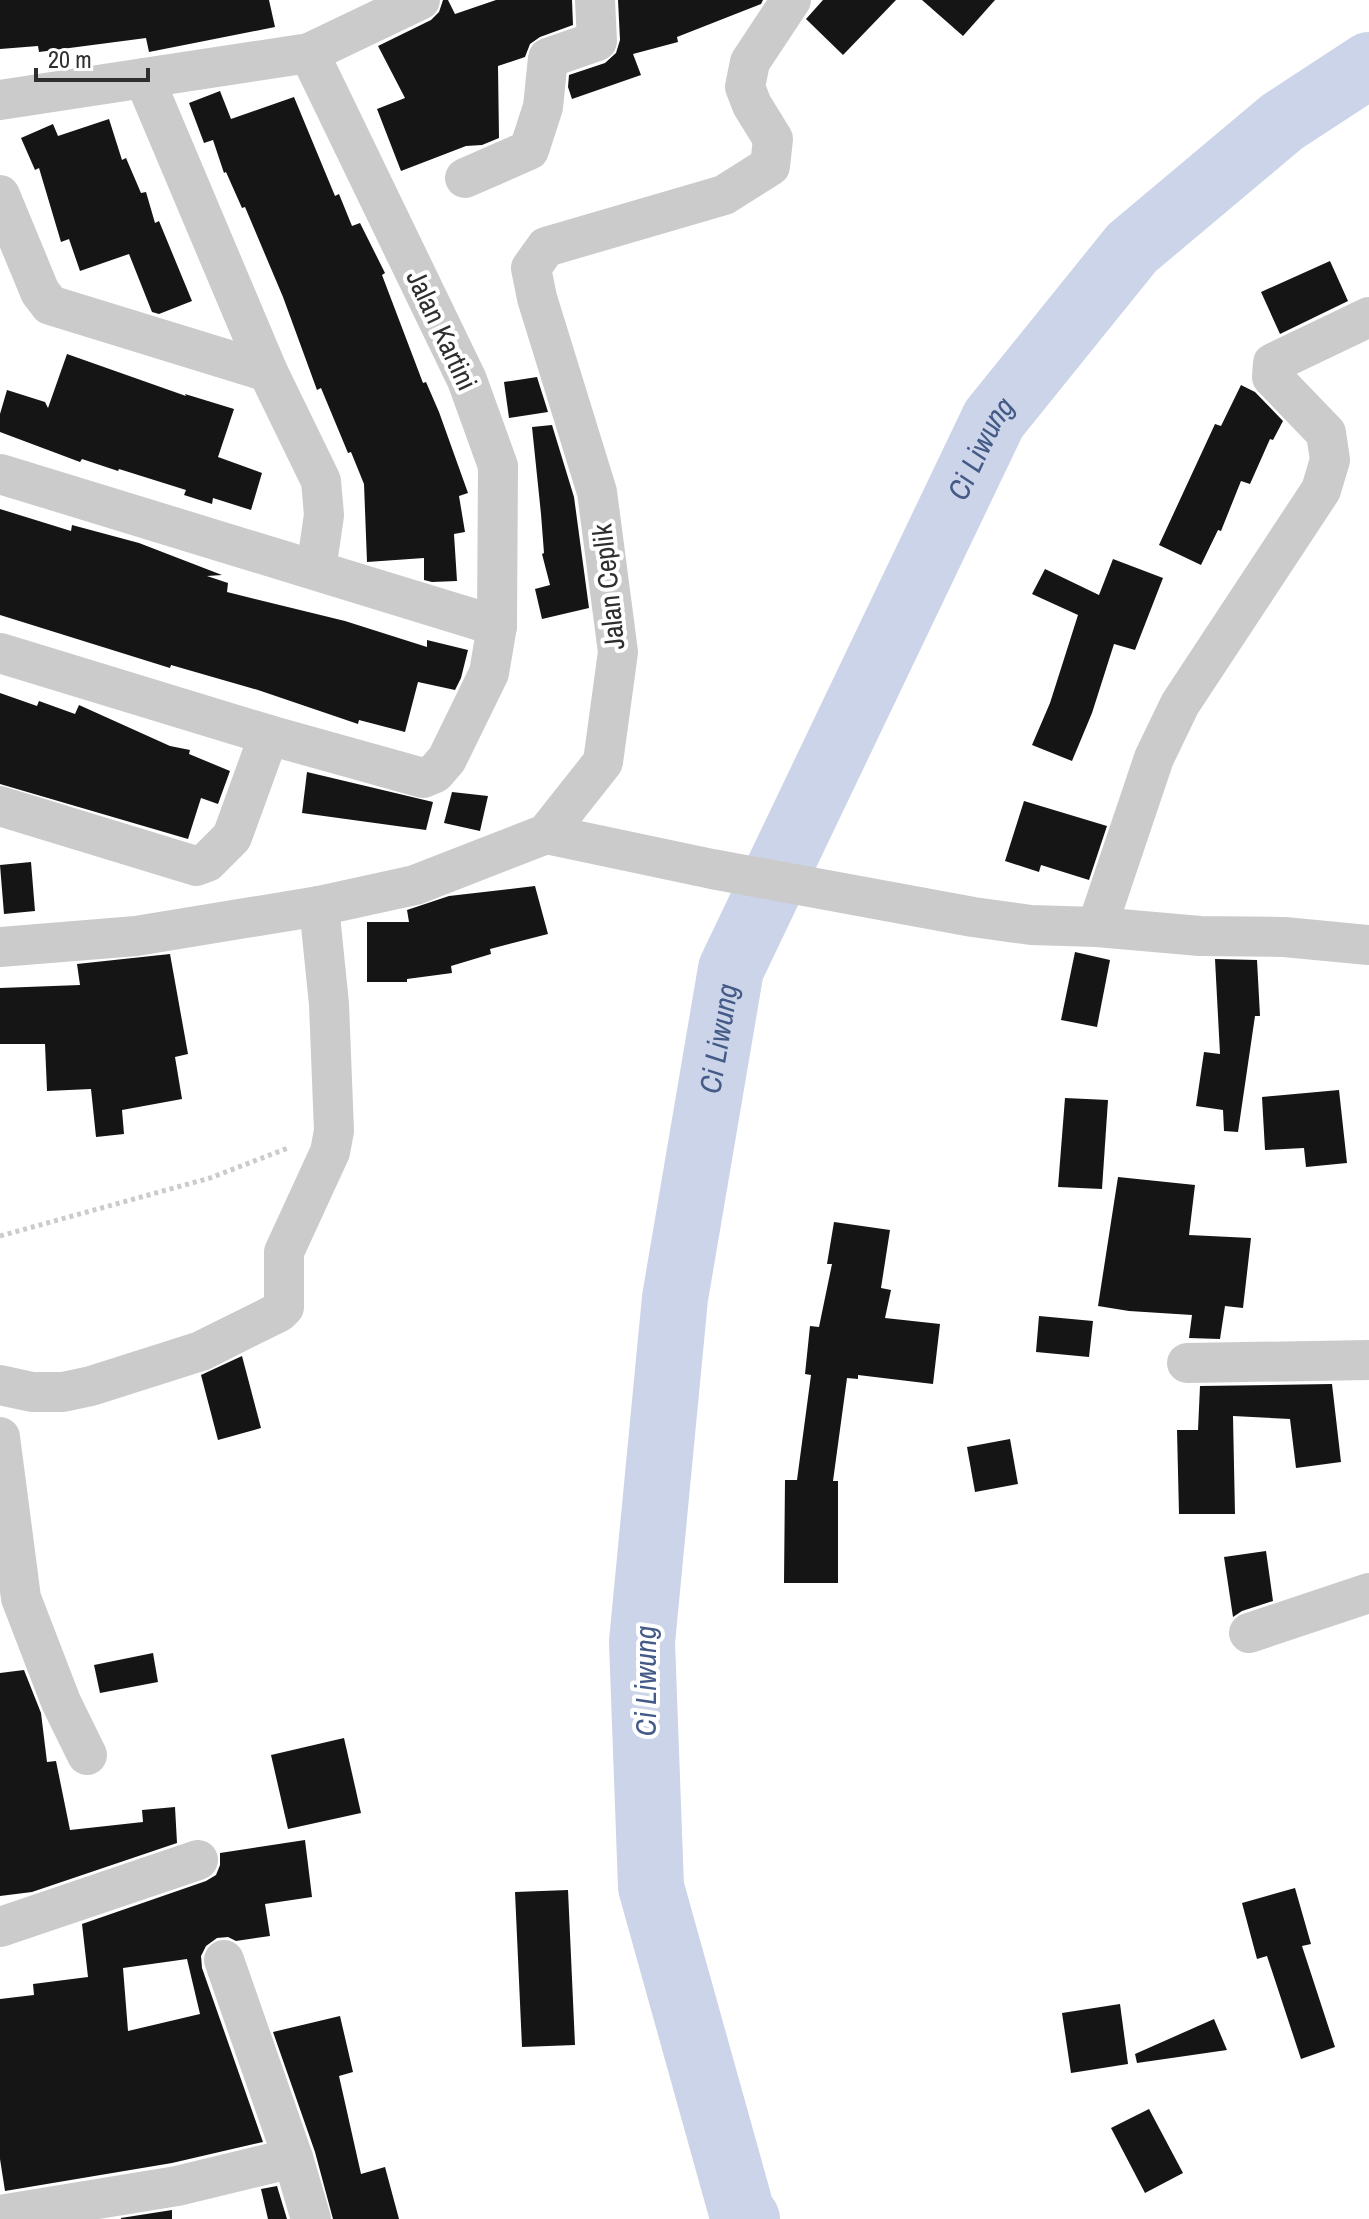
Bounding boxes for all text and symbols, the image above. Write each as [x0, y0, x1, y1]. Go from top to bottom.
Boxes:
scale bar [36, 32, 148, 82]
text: 20 m [48, 43, 92, 75]
street label: Jalan Kartini [398, 264, 486, 396]
water label: Ci Liwung [937, 388, 1023, 506]
street label: Jalan Ceplik [582, 522, 633, 652]
water label: Ci Liwung [689, 980, 747, 1097]
water label: Ci Liwung [625, 1625, 665, 1736]

